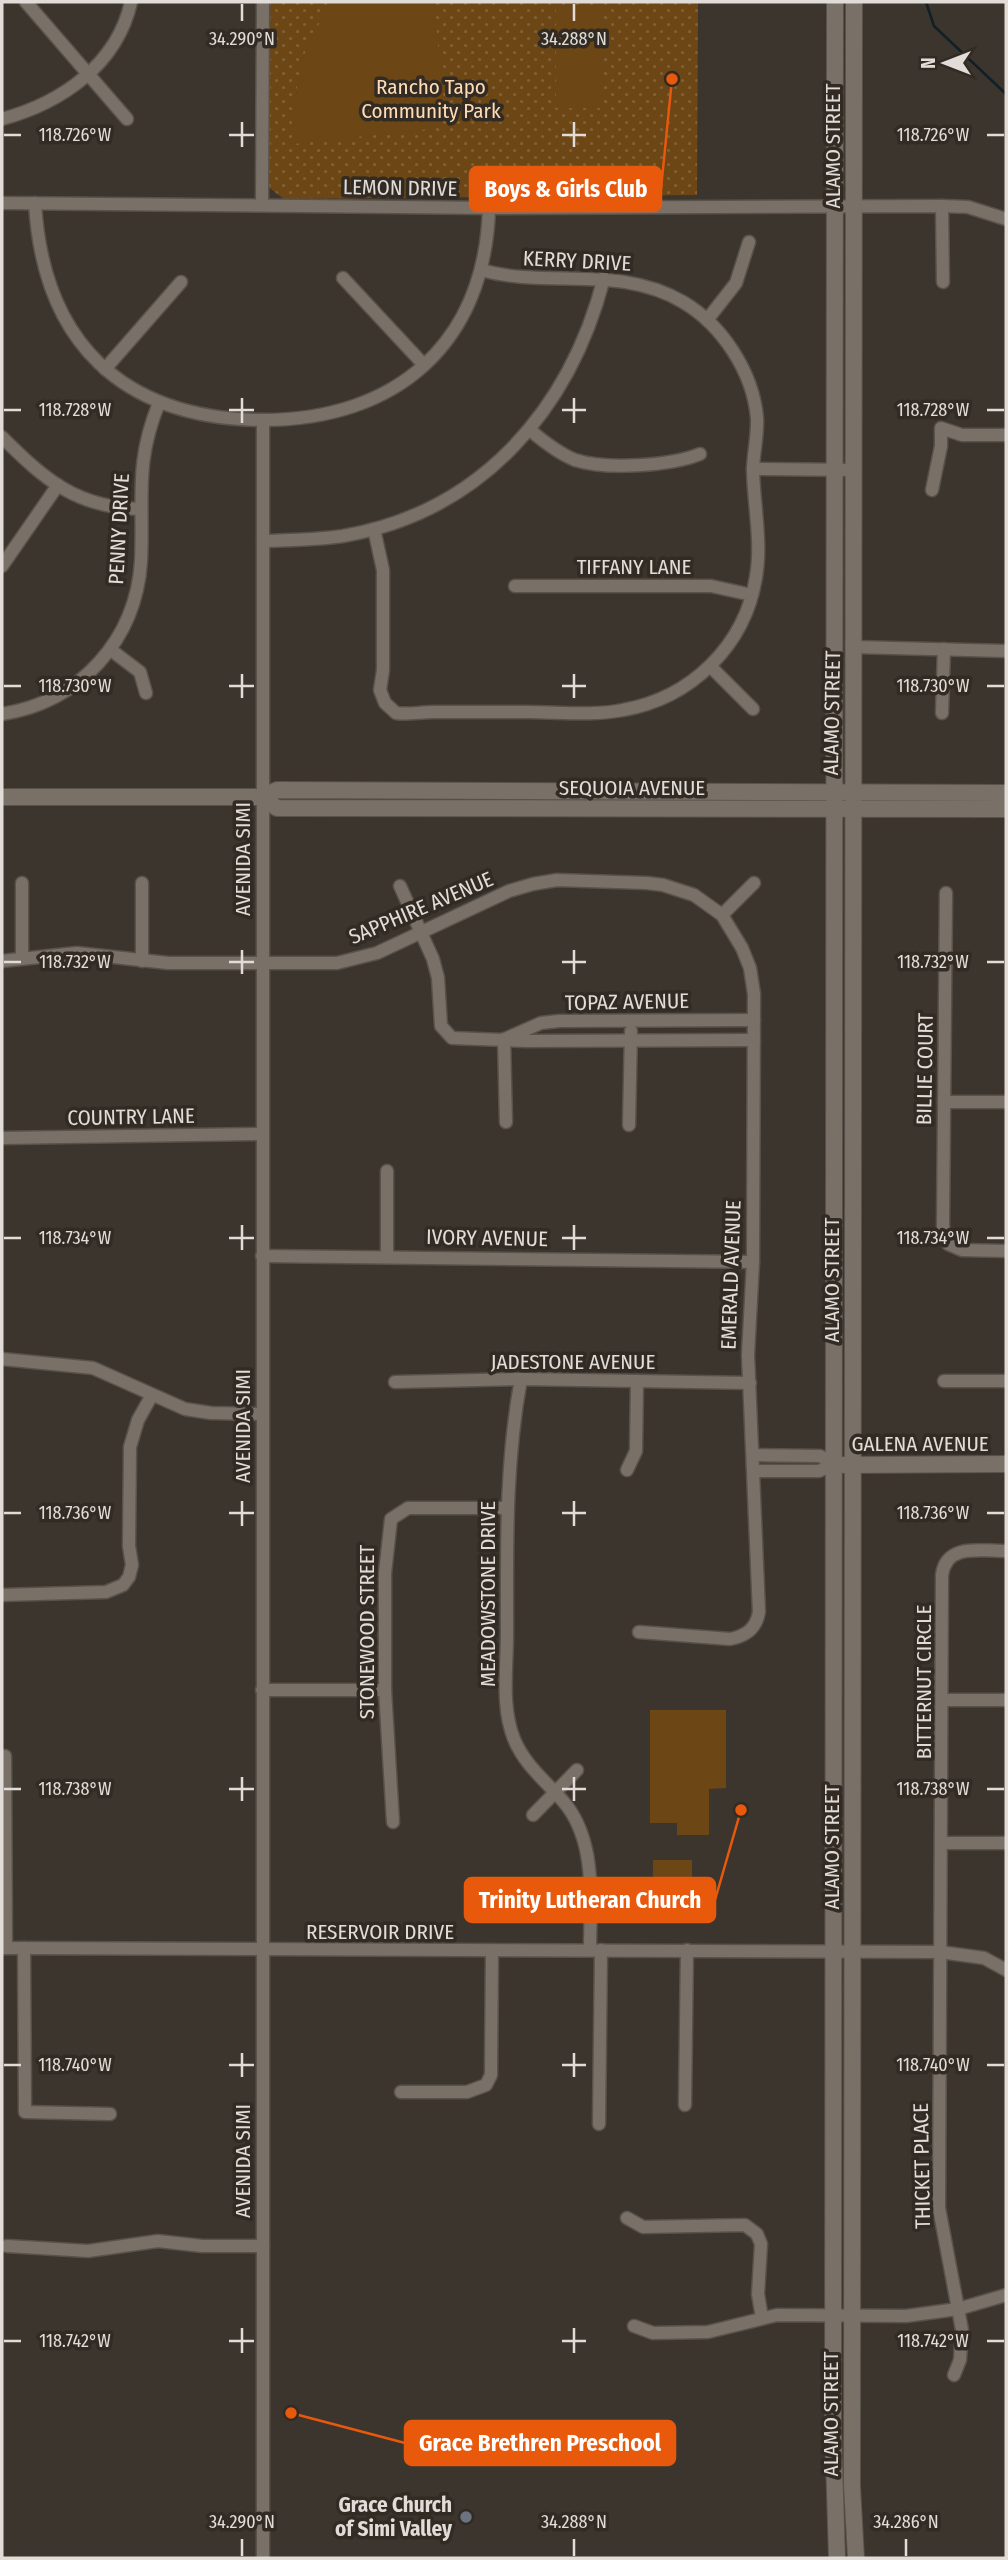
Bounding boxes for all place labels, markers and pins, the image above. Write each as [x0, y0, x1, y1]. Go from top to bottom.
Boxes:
callout: Boys & Girls Club [470, 167, 661, 211]
callout: Trinity Lutheran Church [465, 1878, 715, 1922]
callout: Grace Brethren Preschool [405, 2421, 675, 2465]
place label: Grace Church of Simi Valley [335, 2492, 453, 2542]
marker: Grace Church of Simi Valley [458, 2509, 474, 2525]

